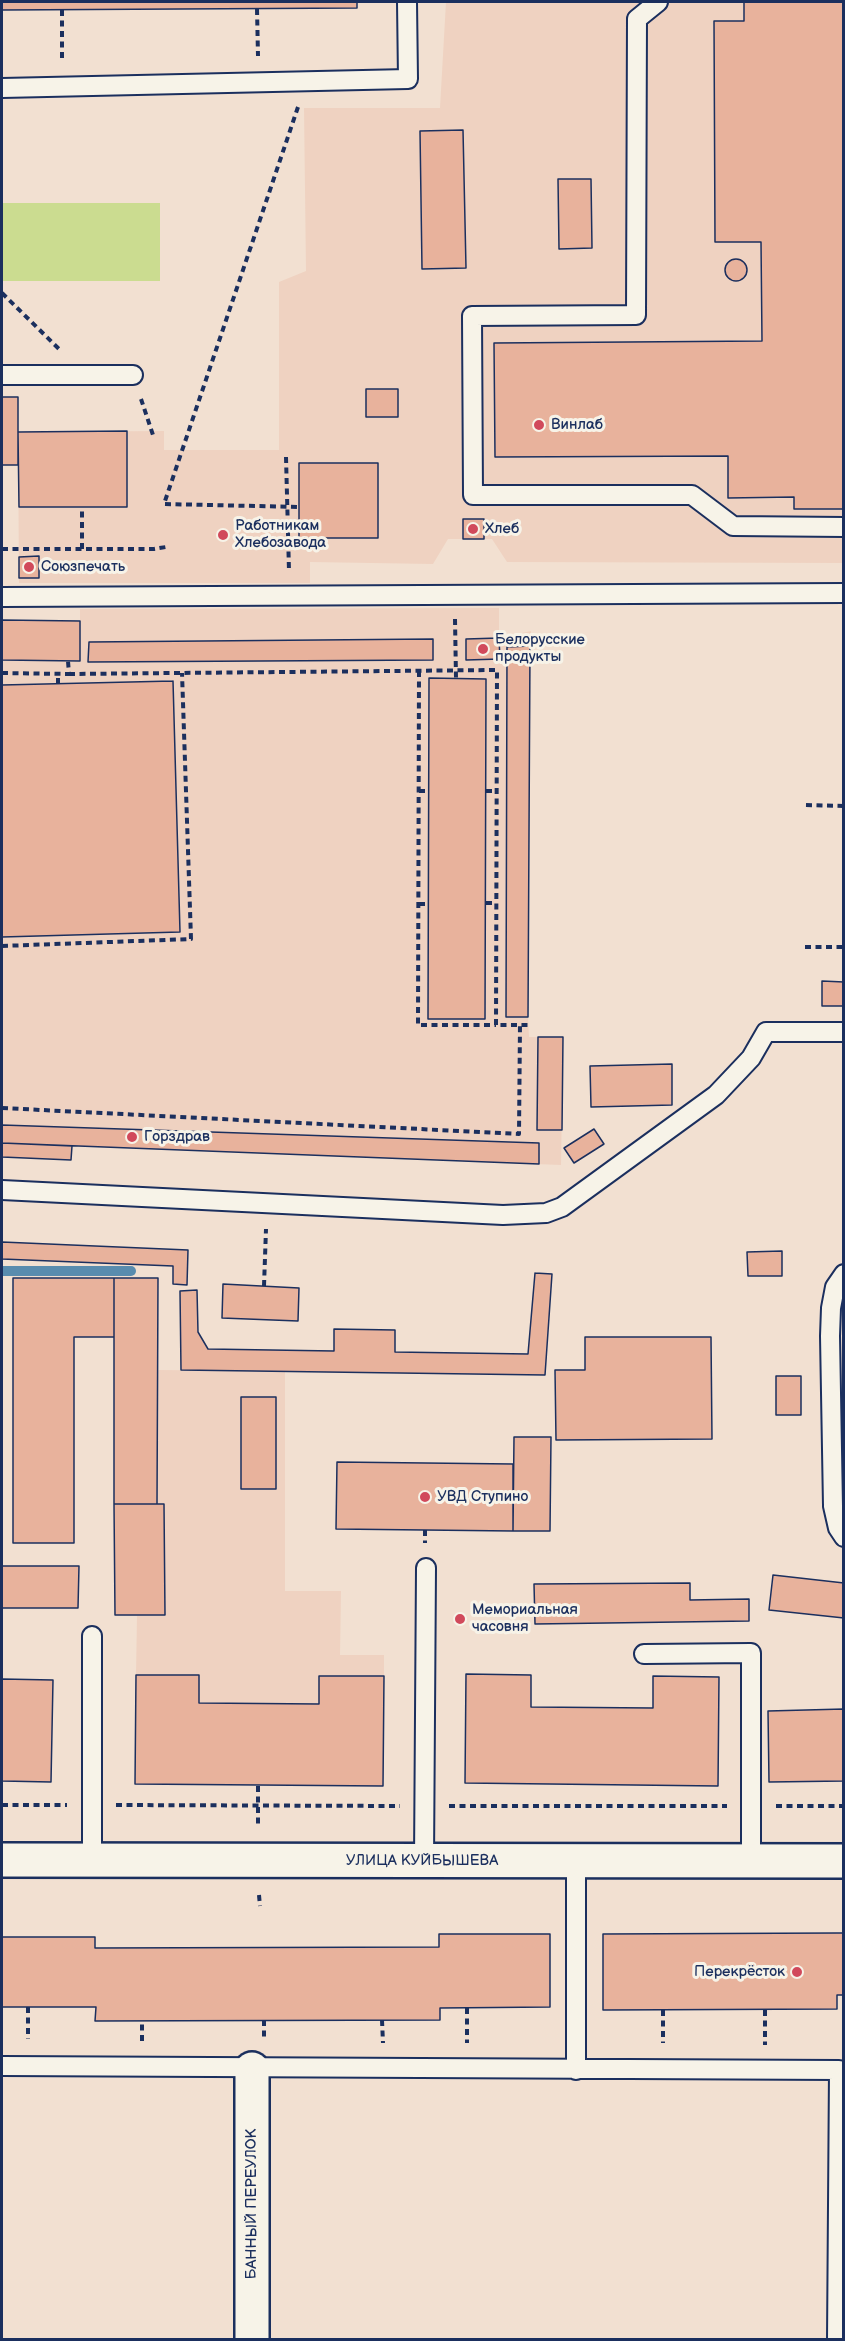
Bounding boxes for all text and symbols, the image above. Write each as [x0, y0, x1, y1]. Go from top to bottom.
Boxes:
place label: Винлаб [551, 416, 603, 434]
marker: Винлаб [532, 418, 546, 432]
place label: Работникам Хлебозавода [235, 517, 326, 552]
place label: Хлеб [485, 520, 519, 538]
marker: Хлеб [466, 522, 480, 536]
marker: Работникам Хлебозавода [216, 528, 230, 542]
place label: Союзпечать [41, 558, 125, 576]
marker: Союзпечать [22, 560, 36, 574]
place label: Белорусские продукты [495, 631, 585, 666]
marker: Белорусские продукты [476, 642, 490, 656]
place label: Горздрав [144, 1128, 210, 1146]
marker: Горздрав [125, 1130, 139, 1144]
place label: УВД Ступино [437, 1488, 528, 1506]
marker: УВД Ступино [418, 1490, 432, 1504]
place label: Мемориальная часовня [472, 1601, 578, 1636]
marker: Мемориальная часовня [453, 1612, 467, 1626]
street label: УЛИЦА КУЙБЫШЕВА [346, 1852, 498, 1870]
place label: Перекрёсток [694, 1963, 785, 1981]
marker: Перекрёсток [790, 1965, 804, 1979]
street label: БАННЫЙ ПЕРЕУЛОК [243, 2129, 261, 2279]

